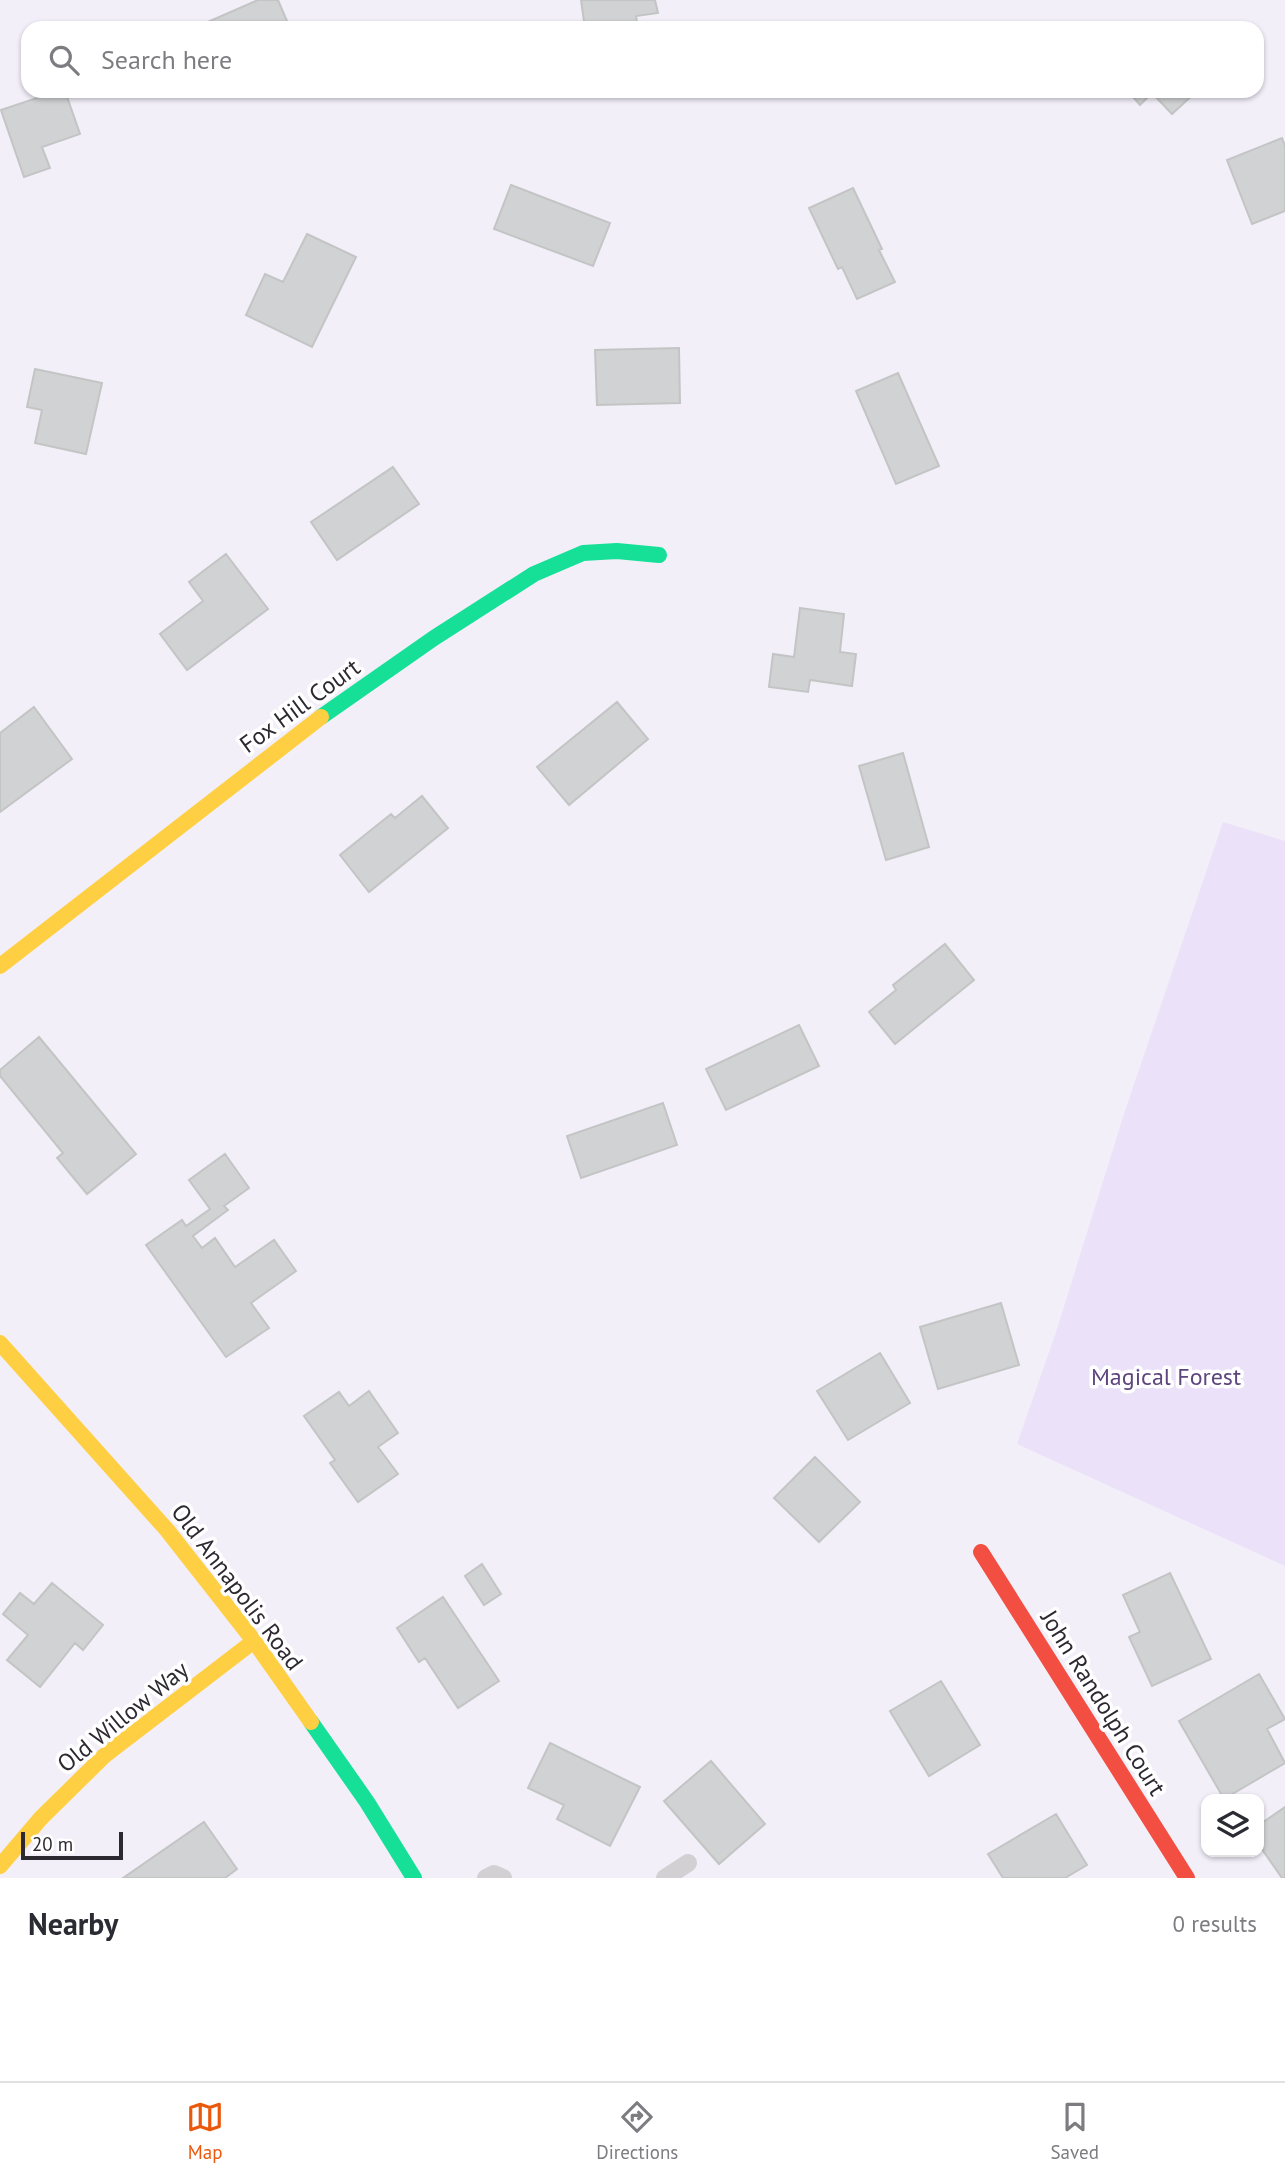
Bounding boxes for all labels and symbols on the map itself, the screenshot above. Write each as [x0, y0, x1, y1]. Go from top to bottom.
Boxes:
street label: Fox Hill Court [233, 651, 366, 760]
park label: Magical Forest [1091, 1361, 1241, 1392]
street label: Old Annapolis Road [165, 1497, 310, 1676]
street label: John Randolph Court [1033, 1604, 1173, 1801]
street label: Old Willow Way [51, 1654, 195, 1779]
scale bar [21, 1829, 122, 1861]

